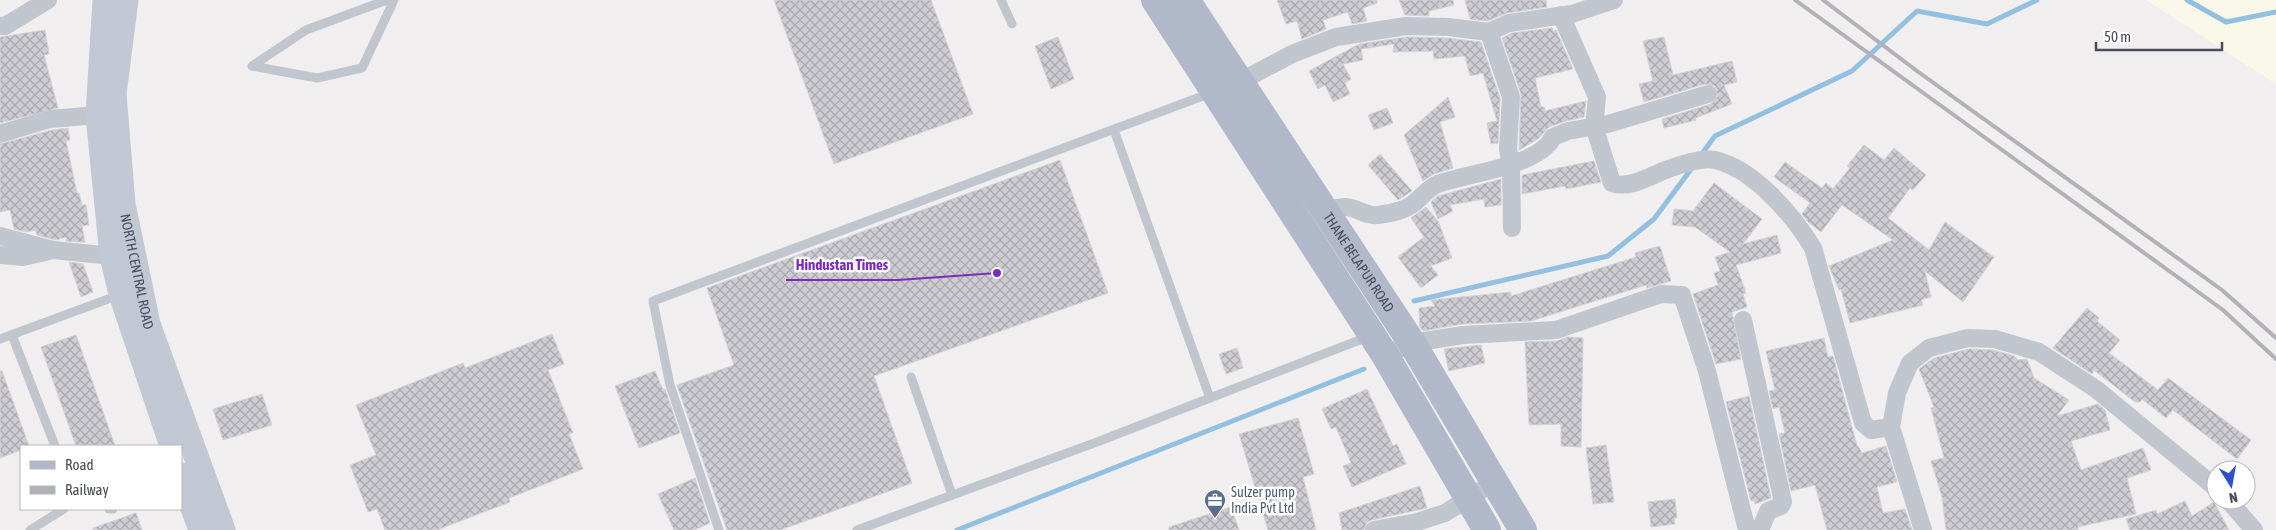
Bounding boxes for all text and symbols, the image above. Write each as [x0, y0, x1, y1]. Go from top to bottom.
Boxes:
scale bar [2096, 20, 2222, 52]
text: 50 m [2104, 28, 2131, 45]
street label: THANE BELAPUR ROAD [1320, 209, 1397, 315]
street label: NORTH CENTRAL ROAD [117, 212, 157, 332]
callout: Hindustan Times [786, 250, 898, 280]
text: Hindustan Times [796, 256, 889, 273]
legend [20, 445, 182, 510]
text: Road [65, 456, 94, 473]
north arrow [2206, 460, 2256, 510]
text: Railway [65, 481, 109, 498]
place label: Sulzer pump India Pvt Ltd [1231, 484, 1295, 516]
office icon: Sulzer pump India Pvt Ltd [1203, 488, 1227, 519]
text: N [2228, 489, 2239, 506]

